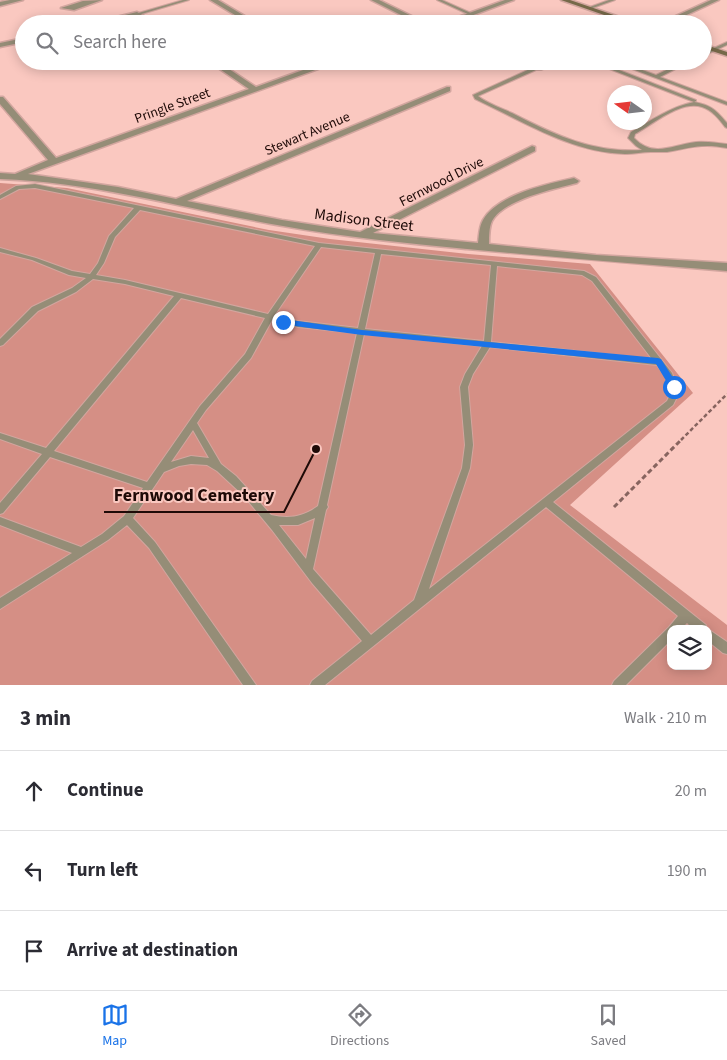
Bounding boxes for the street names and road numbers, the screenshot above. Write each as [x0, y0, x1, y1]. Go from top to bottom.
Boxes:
street label: Pringle Street [132, 83, 213, 129]
street label: Stewart Avenue [261, 107, 353, 161]
street label: Fernwood Drive [396, 152, 487, 212]
street label: Madison Street [313, 203, 415, 237]

